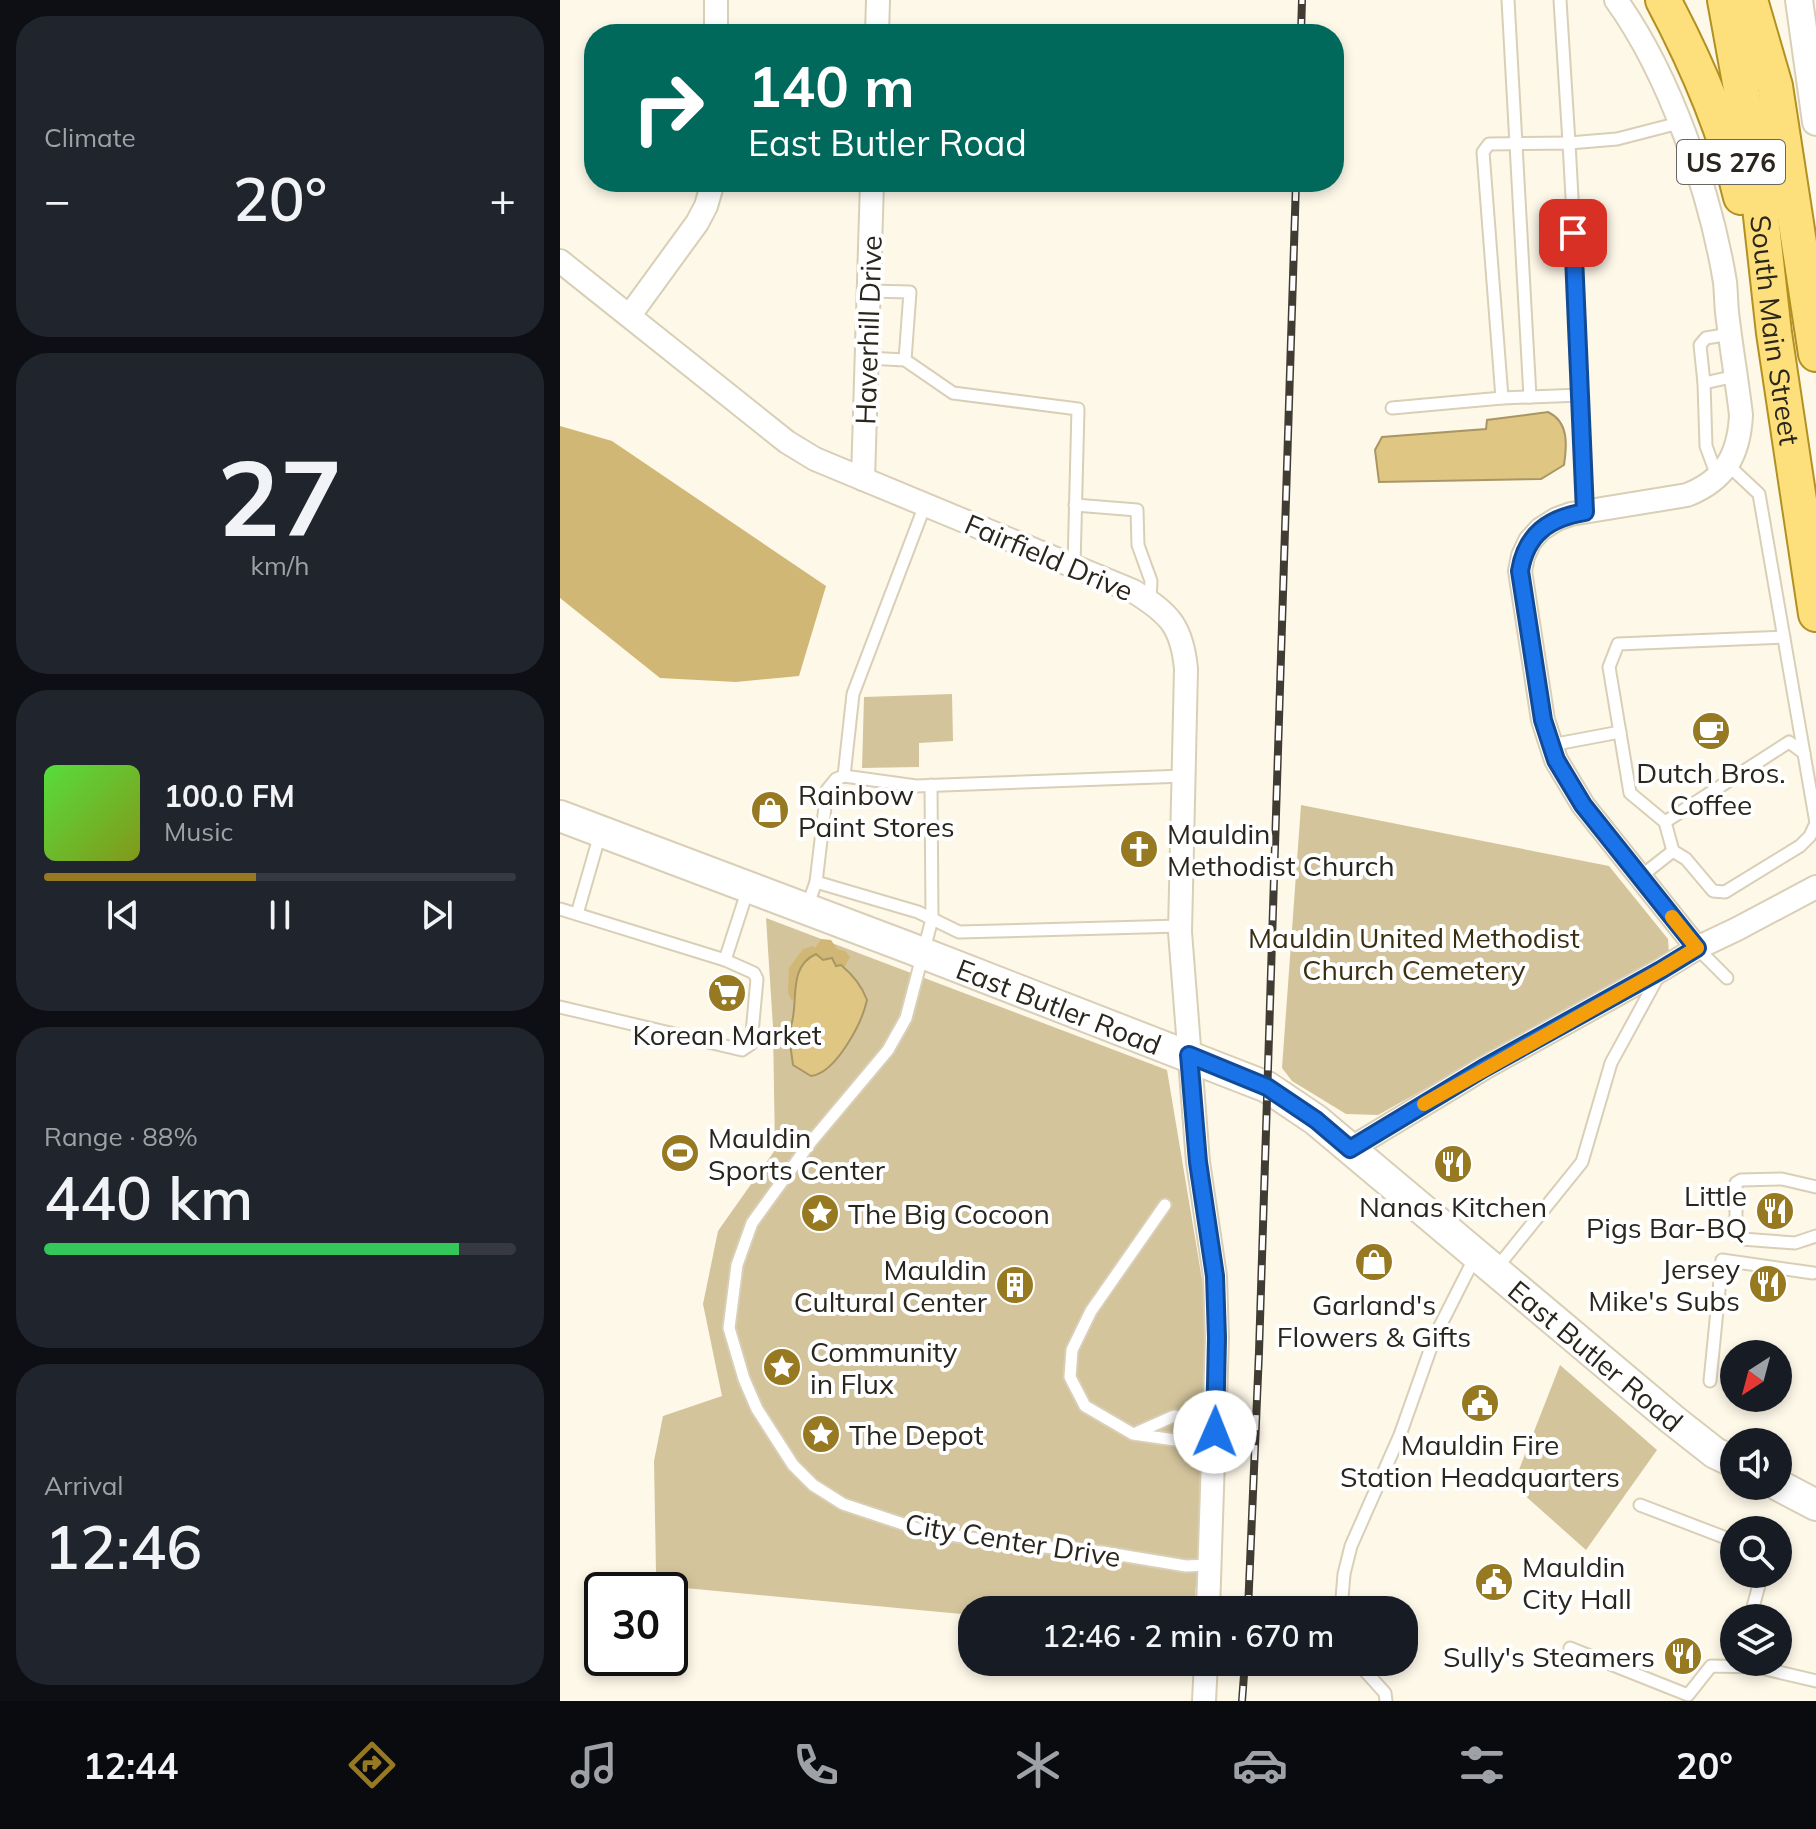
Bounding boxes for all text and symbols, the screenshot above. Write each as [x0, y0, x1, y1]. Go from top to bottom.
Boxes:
text: 140 m [748, 51, 915, 121]
icon: right [616, 56, 720, 160]
text: East Butler Road [748, 120, 1027, 165]
text: Climate [44, 121, 136, 154]
road number: US 276 [1677, 140, 1785, 184]
text: 20° [233, 161, 327, 236]
text: − [44, 172, 70, 227]
text: + [490, 172, 516, 227]
pin [1539, 199, 1607, 267]
icon: arrive [1551, 211, 1595, 255]
street label: South Main Street [1743, 213, 1808, 448]
street label: Haverhill Drive [847, 235, 889, 425]
text: 27 [218, 431, 342, 562]
street label: Fairfield Drive [960, 506, 1138, 608]
text: km/h [251, 549, 309, 582]
cafe icon: Dutch Bros. Coffee [1690, 710, 1732, 752]
place label: Dutch Bros. Coffee [1636, 755, 1786, 822]
text: 100.0 FM [164, 777, 295, 815]
place label: Rainbow Paint Stores [798, 777, 955, 844]
shop icon: Rainbow Paint Stores [749, 789, 791, 831]
text: Music [164, 815, 233, 848]
place label: Mauldin Methodist Church [1167, 816, 1395, 883]
church icon: Mauldin Methodist Church [1118, 828, 1160, 870]
icon: previous [101, 893, 145, 937]
icon: pause [258, 893, 302, 937]
icon: next [415, 893, 459, 937]
park label: Mauldin United Methodist Church Cemetery [1248, 920, 1580, 987]
street label: East Butler Road [952, 950, 1166, 1062]
supermarket icon: Korean Market [706, 972, 748, 1014]
place label: Korean Market [632, 1017, 822, 1052]
text: Range · 88% [44, 1120, 198, 1153]
place label: Mauldin Sports Center [708, 1120, 886, 1187]
sports icon: Mauldin Sports Center [659, 1132, 701, 1174]
restaurant icon: Nanas Kitchen [1432, 1143, 1474, 1185]
text: 440 km [44, 1160, 253, 1235]
place label: Little Pigs Bar-BQ [1586, 1178, 1747, 1245]
place label: Nanas Kitchen [1359, 1189, 1547, 1224]
restaurant icon: Little Pigs Bar-BQ [1754, 1190, 1796, 1232]
place icon: The Big Cocoon [799, 1192, 841, 1234]
place label: The Big Cocoon [848, 1196, 1050, 1231]
shop icon: Garland's Flowers & Gifts [1353, 1241, 1395, 1283]
place label: Jersey Mike's Subs [1588, 1251, 1740, 1318]
place label: Mauldin Cultural Center [794, 1252, 988, 1319]
restaurant icon: Jersey Mike's Subs [1747, 1263, 1789, 1305]
building icon: Mauldin Cultural Center [994, 1264, 1036, 1306]
street label: East Butler Road [1502, 1272, 1690, 1439]
place label: Garland's Flowers & Gifts [1277, 1287, 1471, 1354]
place label: Community in Flux [810, 1334, 958, 1401]
north arrow [1720, 1340, 1792, 1412]
map controls [1720, 1340, 1792, 1676]
place icon: Community in Flux [761, 1346, 803, 1388]
public building icon: Mauldin Fire Station Headquarters [1459, 1382, 1501, 1424]
position arrow [1173, 1390, 1257, 1474]
place icon: The Depot [800, 1413, 842, 1455]
place label: The Depot [849, 1417, 984, 1452]
place label: Mauldin Fire Station Headquarters [1340, 1427, 1620, 1494]
button: sound [1720, 1428, 1792, 1500]
text: Arrival [44, 1469, 124, 1502]
street label: City Center Drive [903, 1506, 1123, 1574]
text: 12:46 [44, 1509, 202, 1584]
button: search [1720, 1516, 1792, 1588]
place label: Mauldin City Hall [1522, 1549, 1632, 1616]
public building icon: Mauldin City Hall [1473, 1561, 1515, 1603]
speed limit sign: 30 [584, 1572, 688, 1676]
button: layers [1720, 1604, 1792, 1676]
text: 12:46 · 2 min · 670 m [1042, 1617, 1334, 1655]
restaurant icon: Sully's Steamers [1662, 1635, 1704, 1677]
place label: Sully's Steamers [1443, 1639, 1655, 1674]
icon: directions [344, 1737, 400, 1793]
icon: music [566, 1737, 622, 1793]
icon: phone [788, 1737, 844, 1793]
icon: climate [1010, 1737, 1066, 1793]
icon: car [1232, 1737, 1288, 1793]
icon: filters [1454, 1737, 1510, 1793]
text: 12:44 [83, 1743, 178, 1788]
text: 20° [1676, 1743, 1733, 1788]

